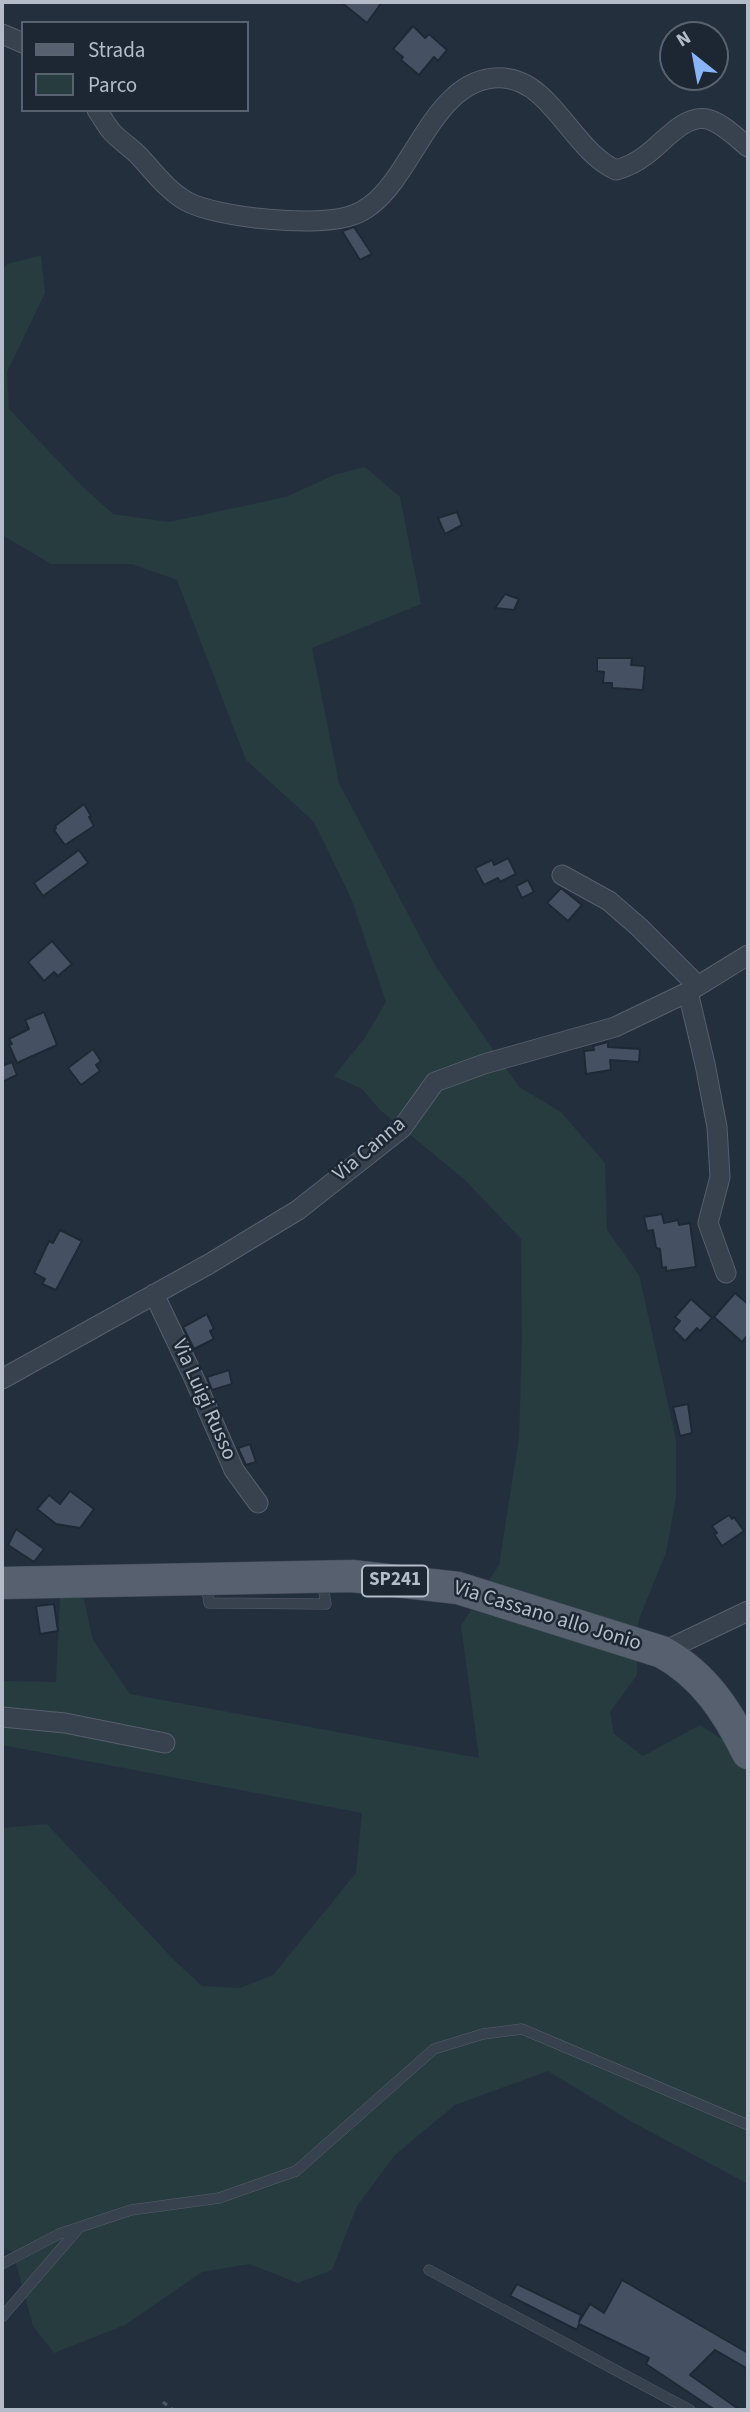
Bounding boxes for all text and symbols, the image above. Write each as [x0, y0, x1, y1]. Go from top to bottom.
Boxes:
legend [21, 21, 248, 112]
north arrow [659, 21, 729, 91]
text: N [672, 24, 696, 54]
text: Strada [88, 35, 145, 65]
text: Parco [88, 70, 137, 100]
street label: Via Canna [329, 1112, 411, 1188]
street label: Via Luigi Russo [165, 1336, 241, 1464]
road number: SP241 [362, 1566, 428, 1596]
street label: Via Cassano allo Jonio [450, 1576, 644, 1658]

